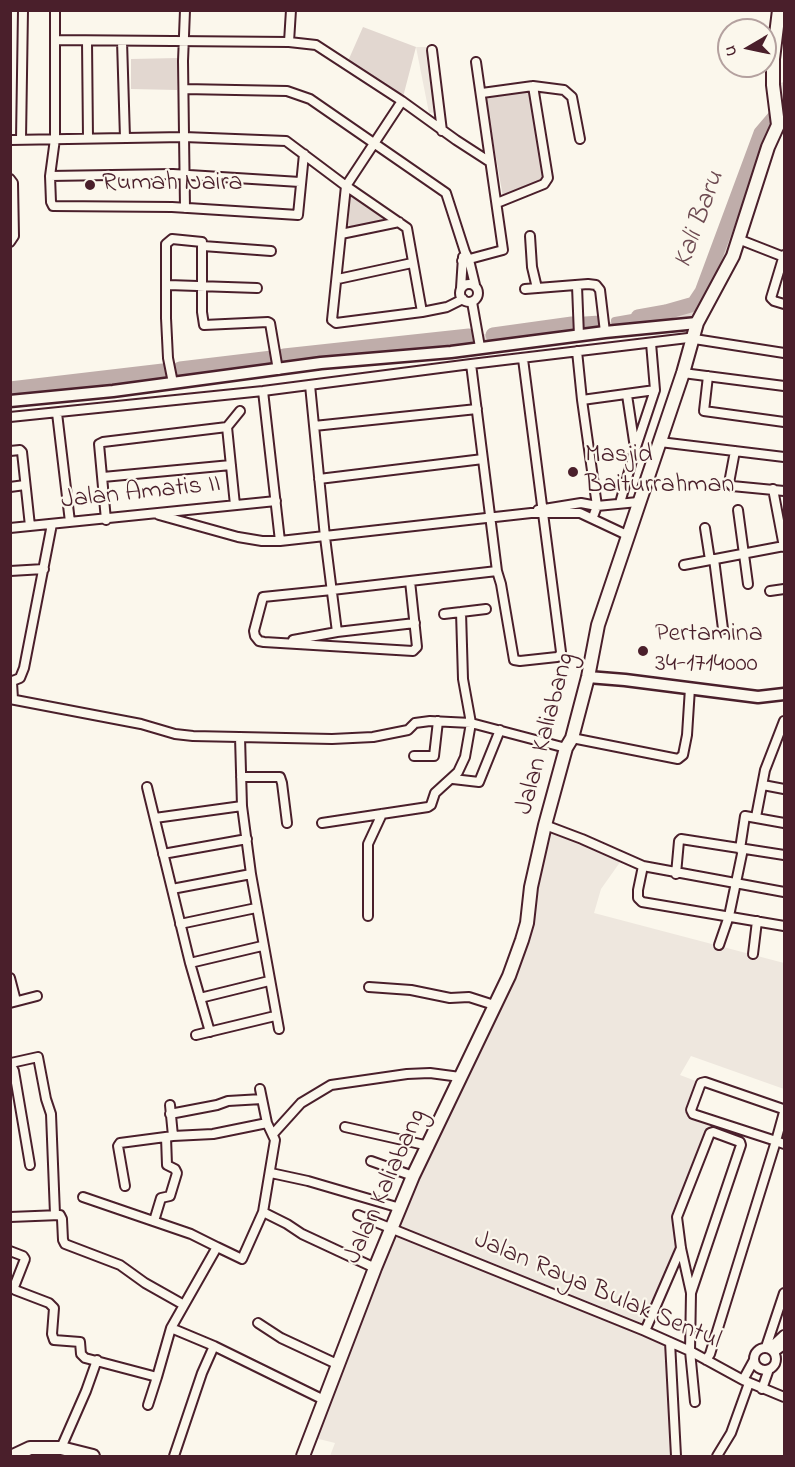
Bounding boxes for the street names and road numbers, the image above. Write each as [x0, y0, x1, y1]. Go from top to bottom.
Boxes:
street label: Jalan Amatis II [60, 470, 222, 518]
street label: Jalan Kaliabang [510, 650, 584, 818]
street label: Jalan Kaliabang [339, 1105, 435, 1269]
street label: Jalan Raya Bulak Sentul [469, 1226, 725, 1358]

